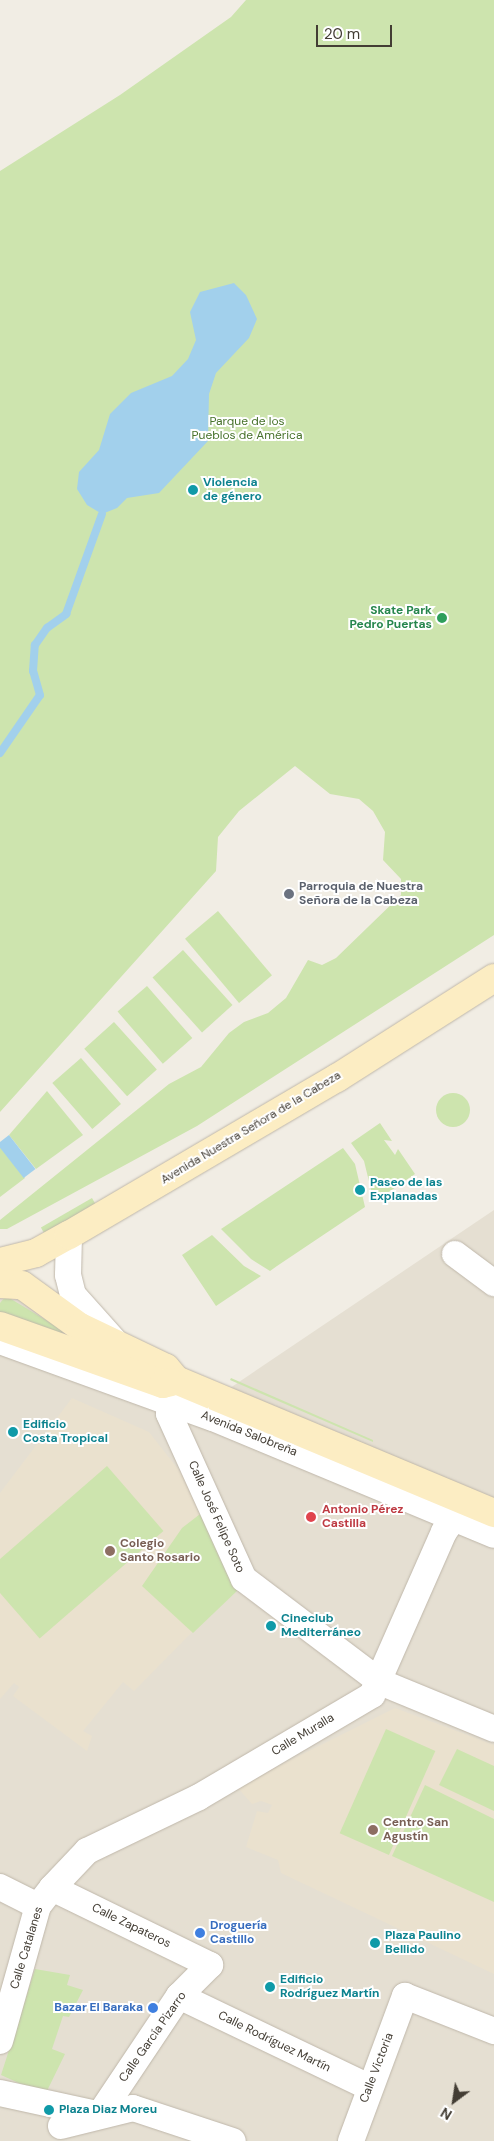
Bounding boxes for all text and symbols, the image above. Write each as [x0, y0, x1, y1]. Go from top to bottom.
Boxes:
scale bar [319, 15, 395, 47]
text: 20 m [324, 24, 360, 44]
park label: Parque de los Pueblos de América [192, 415, 302, 443]
place label: Violencia de género [203, 476, 262, 504]
marker: Violencia de género [187, 484, 199, 496]
place label: Skate Park Pedro Puertas [349, 604, 432, 632]
marker: Skate Park Pedro Puertas [436, 612, 448, 624]
place label: Parroquia de Nuestra Señora de la Cabeza [299, 880, 423, 908]
marker: Parroquia de Nuestra Señora de la Cabeza [283, 888, 295, 900]
street label: Avenida Nuestra Señora de la Cabeza [159, 1068, 343, 1188]
place label: Paseo de las Explanadas [370, 1176, 442, 1204]
marker: Paseo de las Explanadas [354, 1184, 366, 1196]
street label: Avenida Salobreña [199, 1408, 299, 1460]
place label: Edificio Costa Tropical [23, 1418, 108, 1446]
marker: Edificio Costa Tropical [7, 1426, 19, 1438]
street label: Calle José Felipe Soto [185, 1459, 247, 1575]
place label: Antonio Pérez Castilla [322, 1503, 403, 1531]
marker: Antonio Pérez Castilla [304, 1510, 318, 1524]
place label: Colegio Santo Rosario [120, 1537, 200, 1565]
marker: Colegio Santo Rosario [104, 1545, 116, 1557]
place label: Cineclub Mediterráneo [281, 1612, 361, 1640]
marker: Cineclub Mediterráneo [265, 1620, 277, 1632]
street label: Calle Muralla [269, 1711, 337, 1759]
place label: Centro San Agustín [383, 1816, 448, 1844]
marker: Centro San Agustín [367, 1824, 379, 1836]
street label: Calle Zapateros [89, 1901, 173, 1951]
street label: Calle Catalanes [8, 1905, 46, 1991]
place label: Droguería Castillo [210, 1919, 267, 1947]
marker: Droguería Castillo [194, 1927, 206, 1939]
place label: Plaza Paulino Bellido [385, 1929, 461, 1957]
marker: Plaza Paulino Bellido [369, 1937, 381, 1949]
place label: Edificio Rodríguez Martín [280, 1973, 379, 2001]
marker: Edificio Rodríguez Martín [264, 1981, 276, 1993]
street label: Calle García Pizarro [116, 1989, 190, 2085]
place label: Bazar El Baraka [54, 2001, 143, 2015]
marker: Bazar El Baraka [147, 2002, 159, 2014]
street label: Calle Rodríguez Martín [215, 2008, 333, 2076]
street label: Calle Victoria [357, 2031, 397, 2105]
north arrow [429, 2076, 479, 2126]
place label: Plaza Diaz Moreu [59, 2103, 157, 2117]
marker: Plaza Diaz Moreu [43, 2104, 55, 2116]
text: N [437, 2104, 455, 2124]

